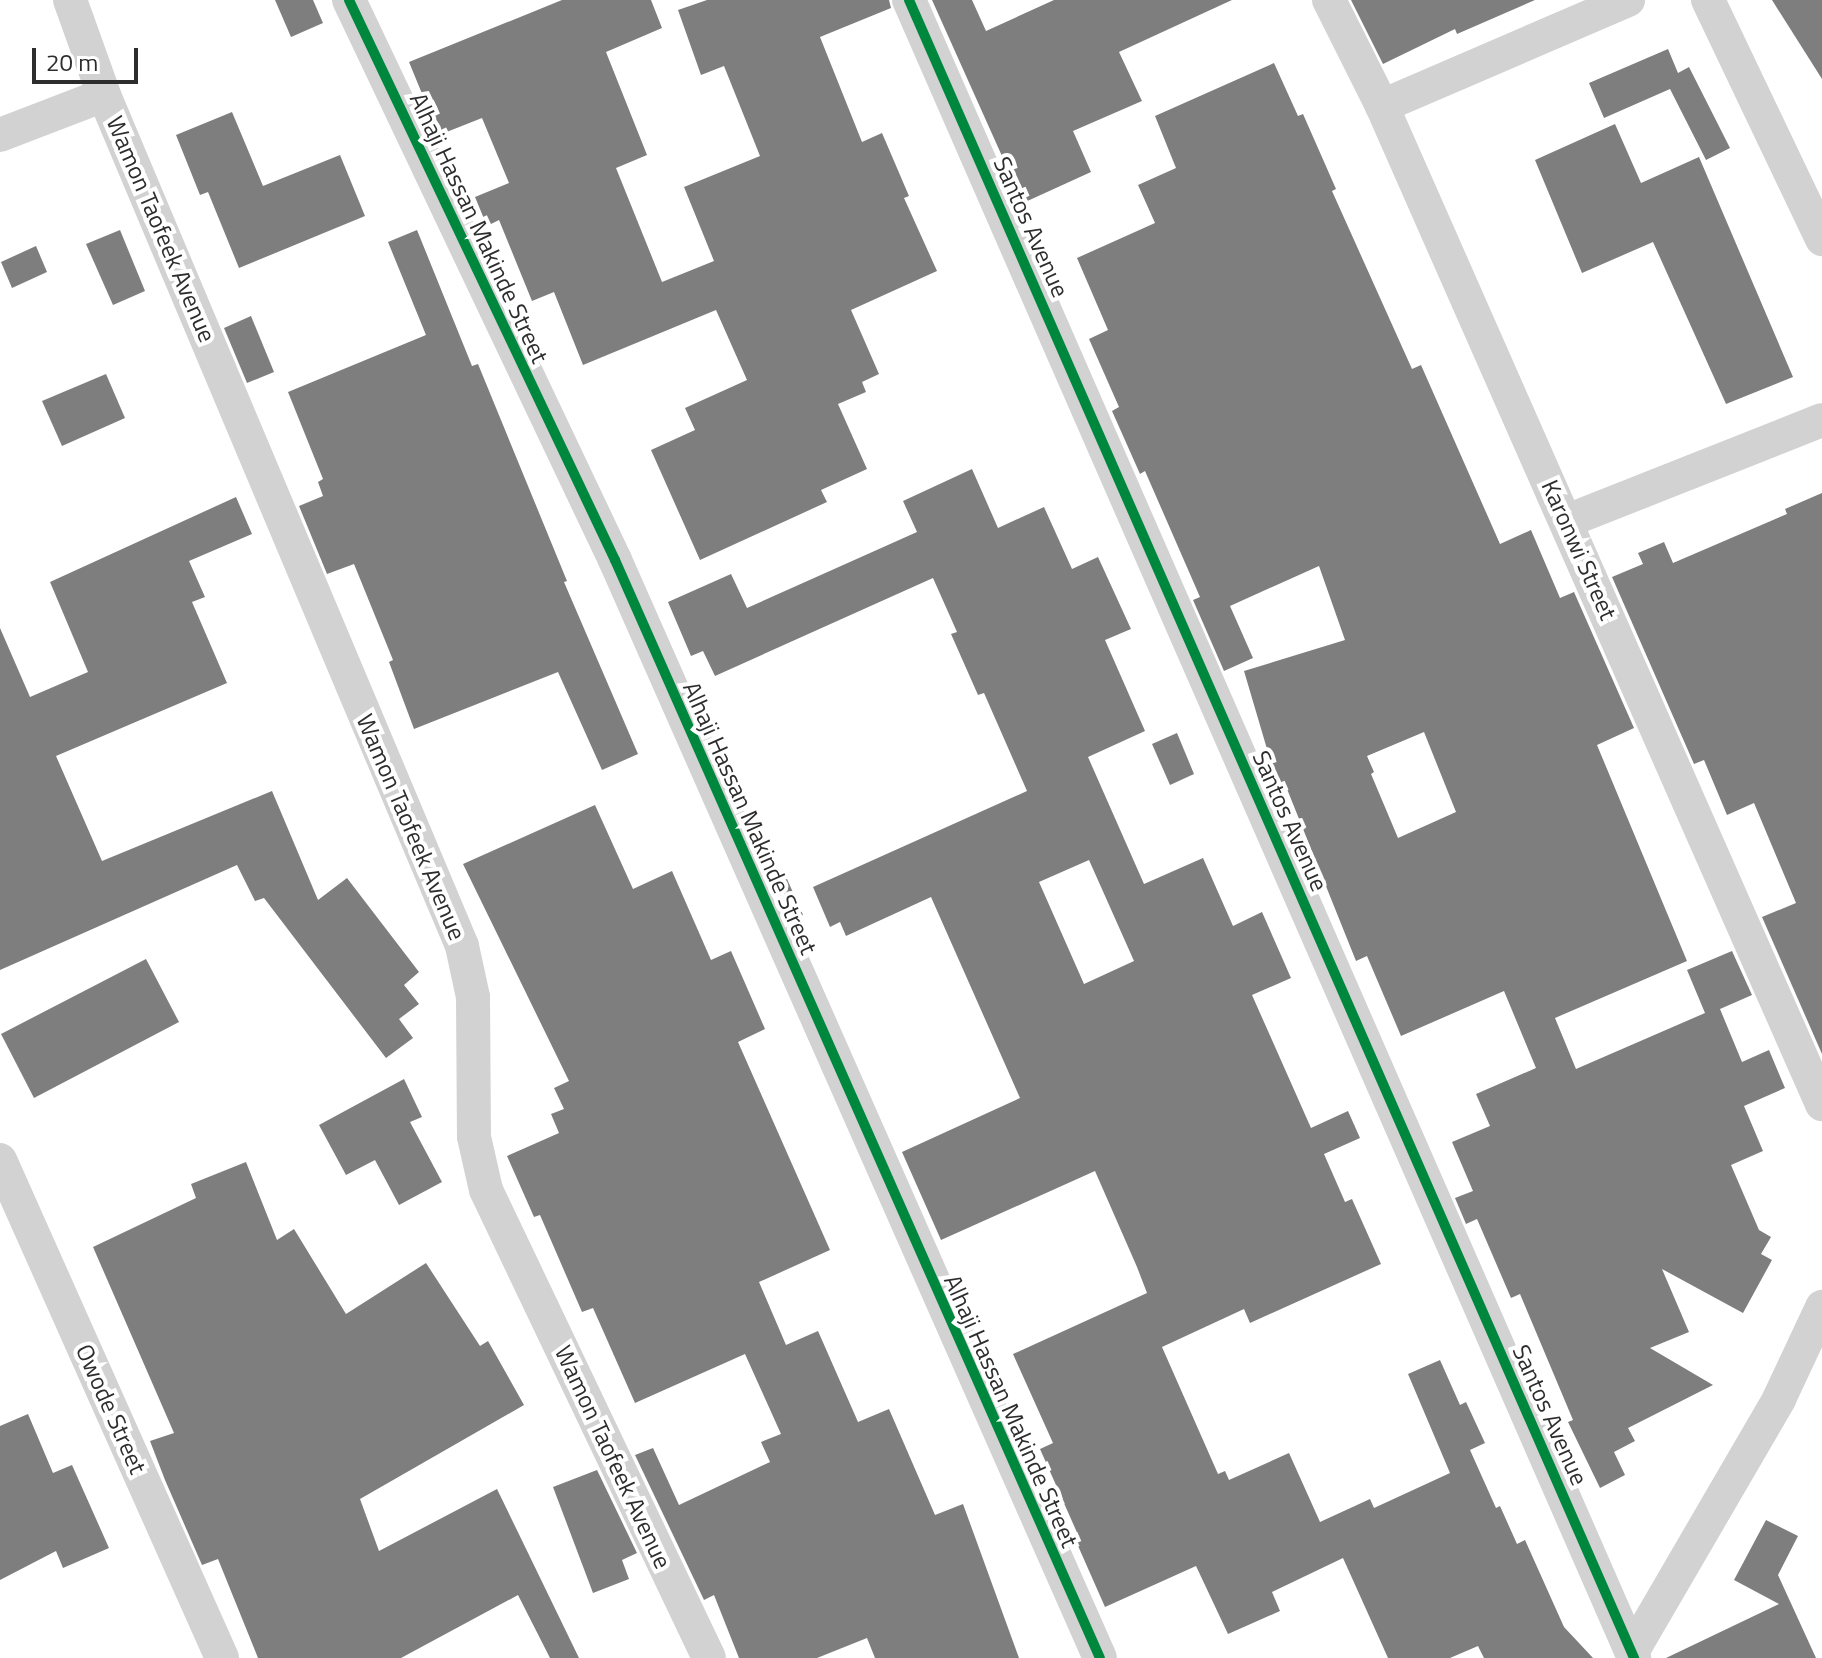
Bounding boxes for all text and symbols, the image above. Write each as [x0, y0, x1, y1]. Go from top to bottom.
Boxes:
scale bar [36, 32, 142, 82]
text: 20 m [46, 44, 98, 80]
street label: Alhaji Hassan Makinde Street [404, 88, 554, 368]
street label: Wamon Taofeek Avenue [100, 112, 222, 346]
street label: Santos Avenue [987, 152, 1075, 302]
street label: Karonwi Street [1535, 476, 1623, 624]
street label: Alhaji Hassan Makinde Street [677, 677, 823, 959]
street label: Wamon Taofeek Avenue [350, 710, 472, 944]
street label: Santos Avenue [1246, 746, 1334, 896]
street label: Alhaji Hassan Makinde Street [938, 1270, 1084, 1552]
street label: Owode Street [70, 1340, 152, 1478]
street label: Santos Avenue [1506, 1340, 1594, 1490]
street label: Wamon Taofeek Avenue [549, 1341, 677, 1573]

